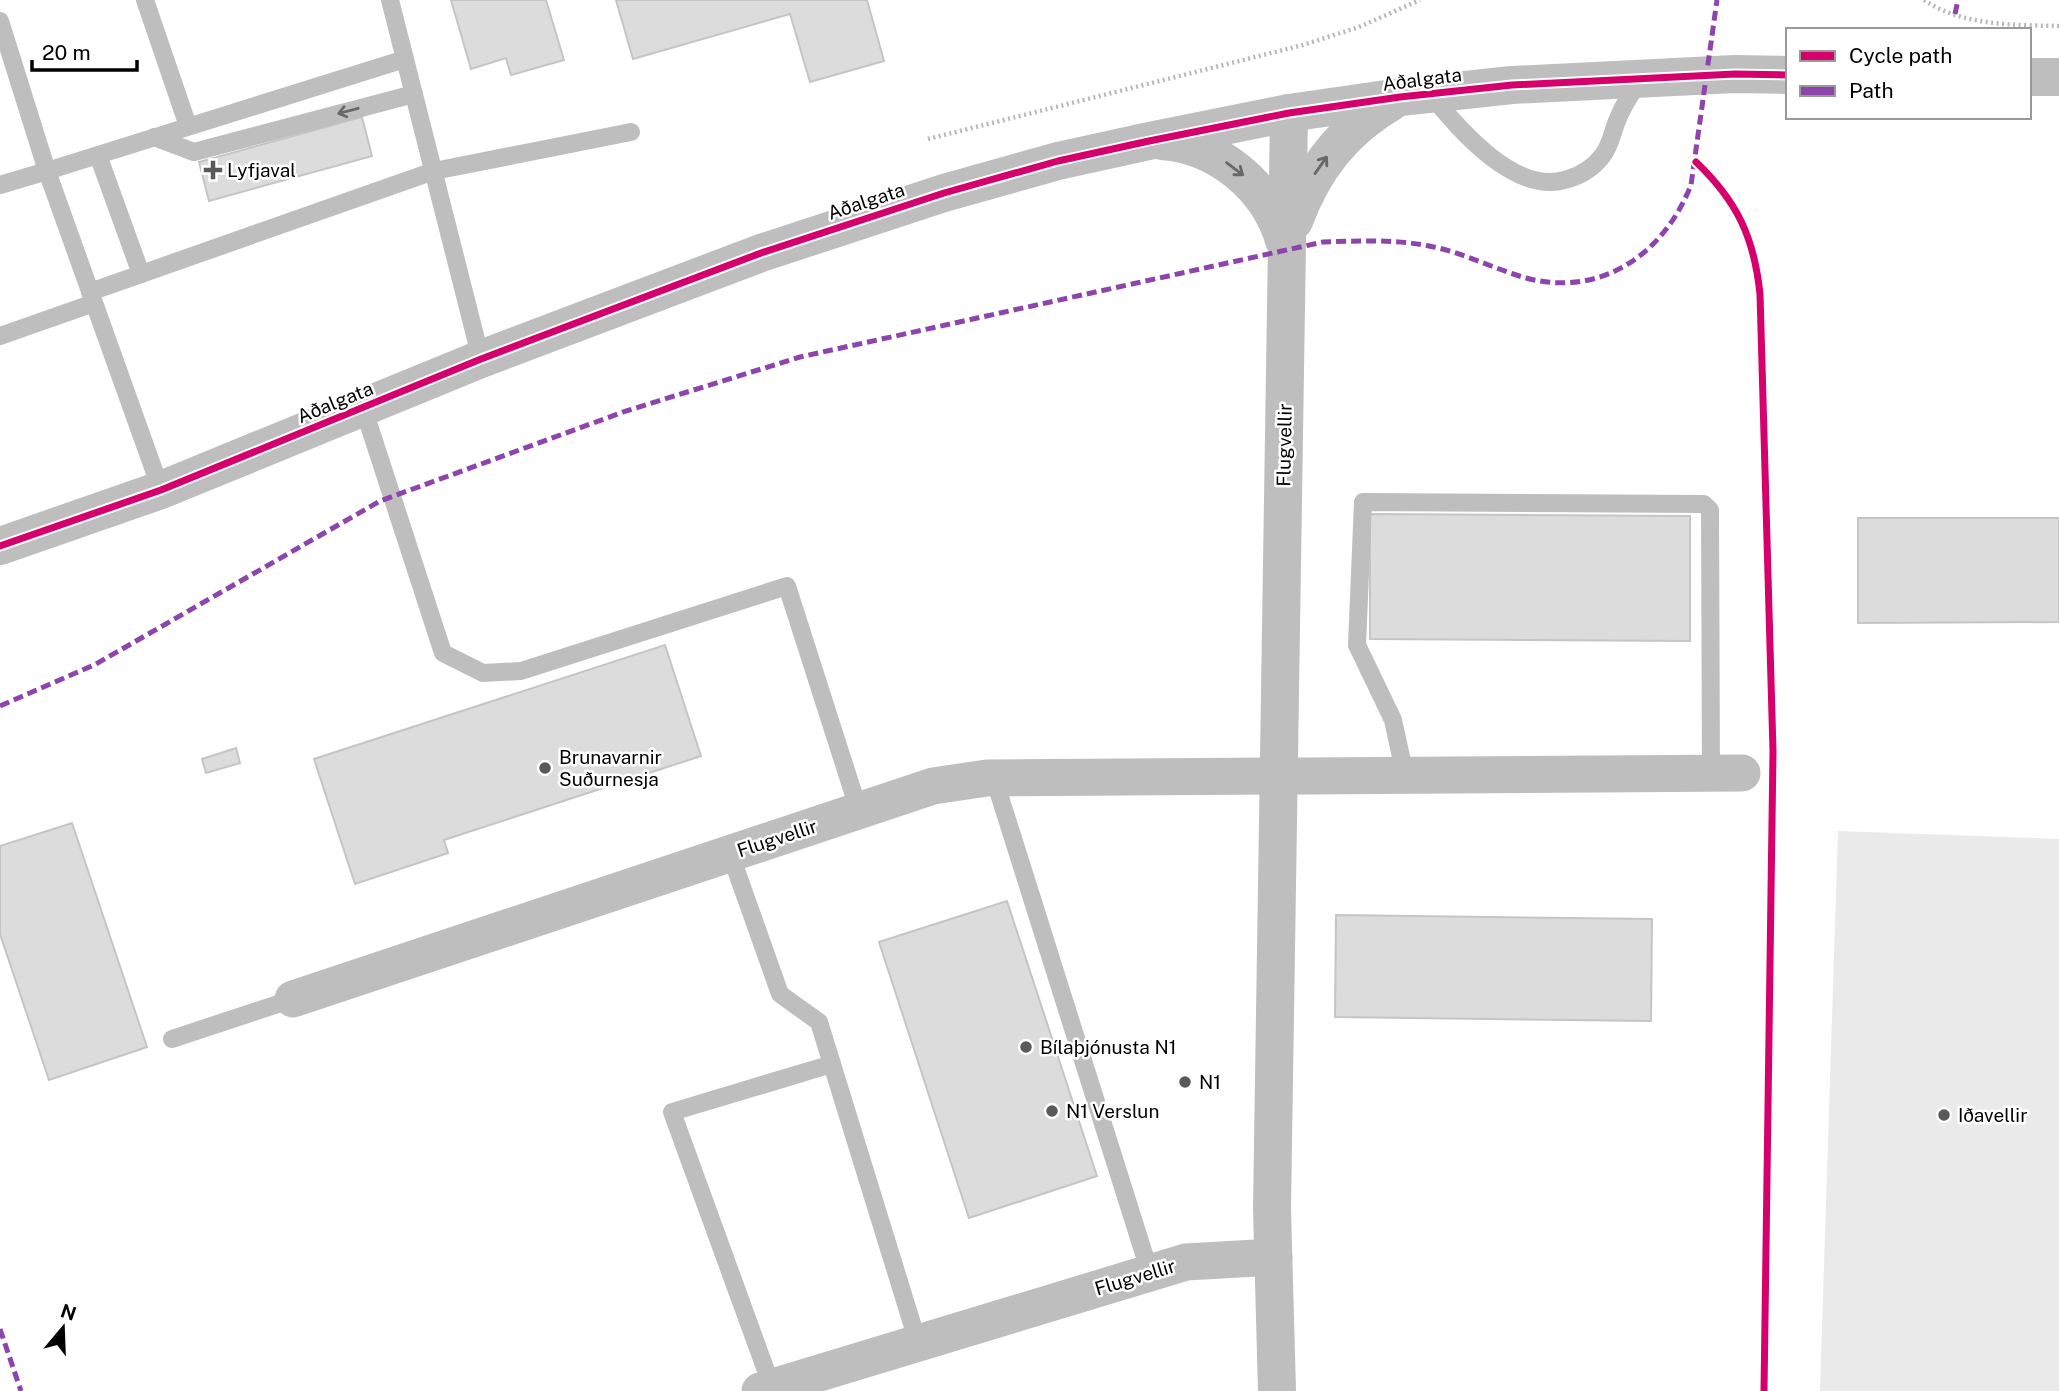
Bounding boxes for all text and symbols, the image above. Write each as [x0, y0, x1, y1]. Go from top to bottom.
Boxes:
scale bar [32, 28, 136, 72]
legend [1786, 28, 2031, 119]
text: 20 m [42, 40, 91, 65]
text: Cycle path [1849, 43, 1952, 68]
street label: Aðalgata [1381, 63, 1463, 95]
text: Path [1849, 78, 1894, 103]
one-way arrow [337, 105, 360, 118]
one-way arrow [1314, 156, 1328, 175]
place label: Lyfjaval [227, 159, 296, 181]
marker: Lyfjaval [205, 162, 221, 178]
one-way arrow [1225, 162, 1244, 177]
street label: Aðalgata [825, 178, 907, 224]
street label: Aðalgata [294, 377, 376, 427]
street label: Flugvellir [1272, 403, 1296, 487]
place label: Brunavarnir Suðurnesja [559, 746, 662, 790]
marker: Brunavarnir Suðurnesja [537, 760, 553, 776]
street label: Flugvellir [734, 815, 820, 861]
place label: Bílaþjónusta N1 [1040, 1036, 1176, 1058]
marker: Bílaþjónusta N1 [1018, 1039, 1034, 1055]
place label: N1 [1199, 1071, 1221, 1093]
marker: N1 [1177, 1074, 1193, 1090]
place label: N1 Verslun [1066, 1100, 1159, 1122]
marker: N1 Verslun [1044, 1103, 1060, 1119]
place label: Iðavellir [1958, 1104, 2028, 1126]
marker: Iðavellir [1936, 1107, 1952, 1123]
street label: Flugvellir [1092, 1254, 1178, 1300]
north arrow [28, 1293, 98, 1363]
text: N [58, 1299, 79, 1325]

